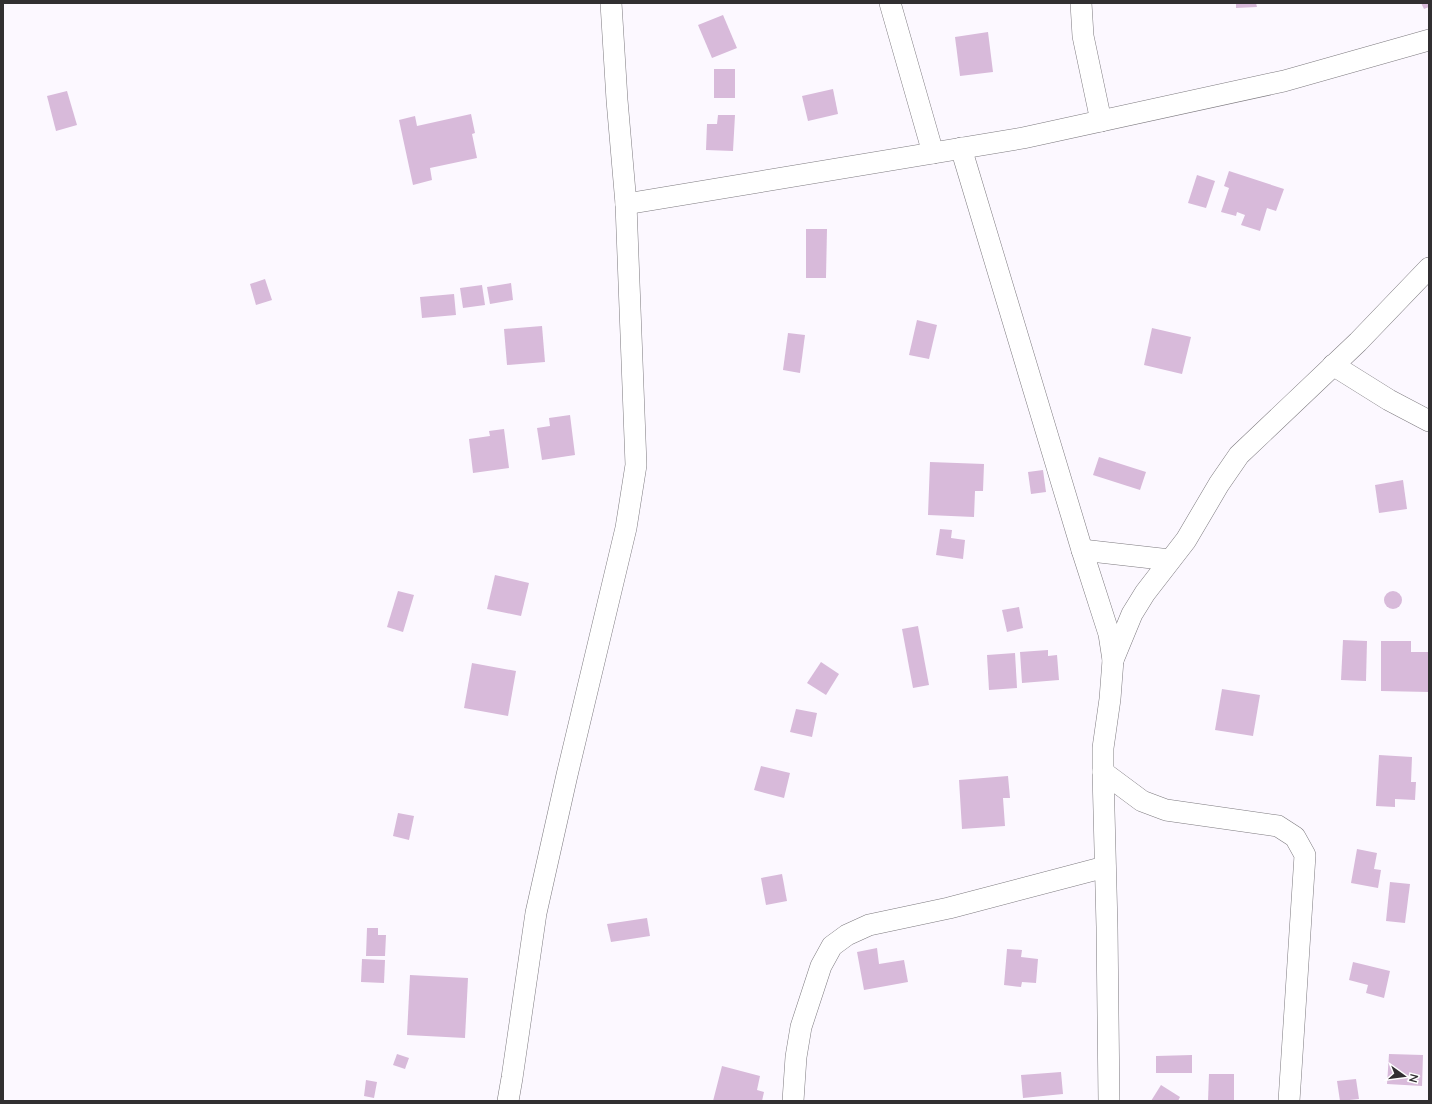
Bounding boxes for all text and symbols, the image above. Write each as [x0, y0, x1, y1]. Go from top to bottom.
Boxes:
north arrow [1384, 1056, 1424, 1096]
text: N [1407, 1073, 1422, 1084]

